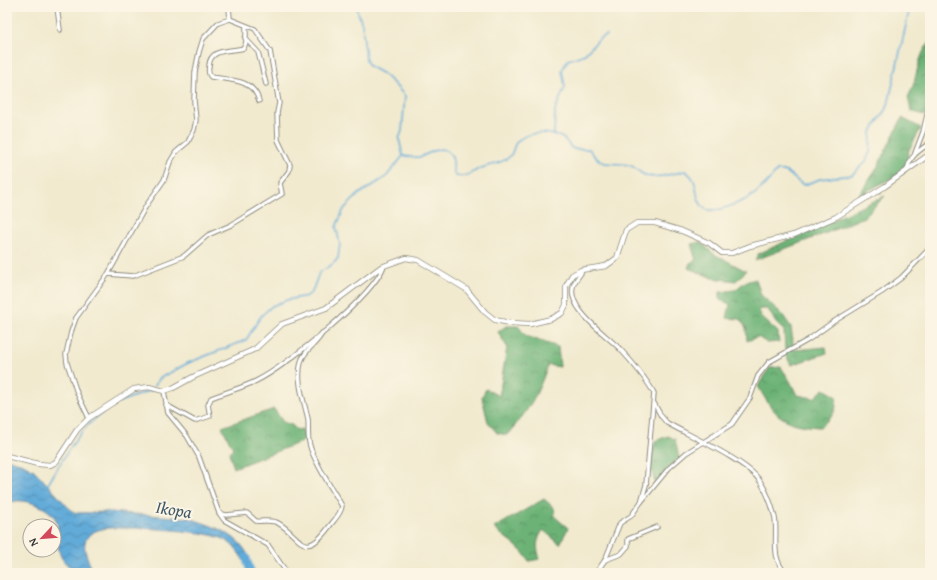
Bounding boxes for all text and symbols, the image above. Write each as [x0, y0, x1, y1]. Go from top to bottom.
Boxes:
water label: Ikopa [154, 494, 194, 524]
north arrow [22, 518, 62, 558]
text: N [24, 535, 42, 549]

